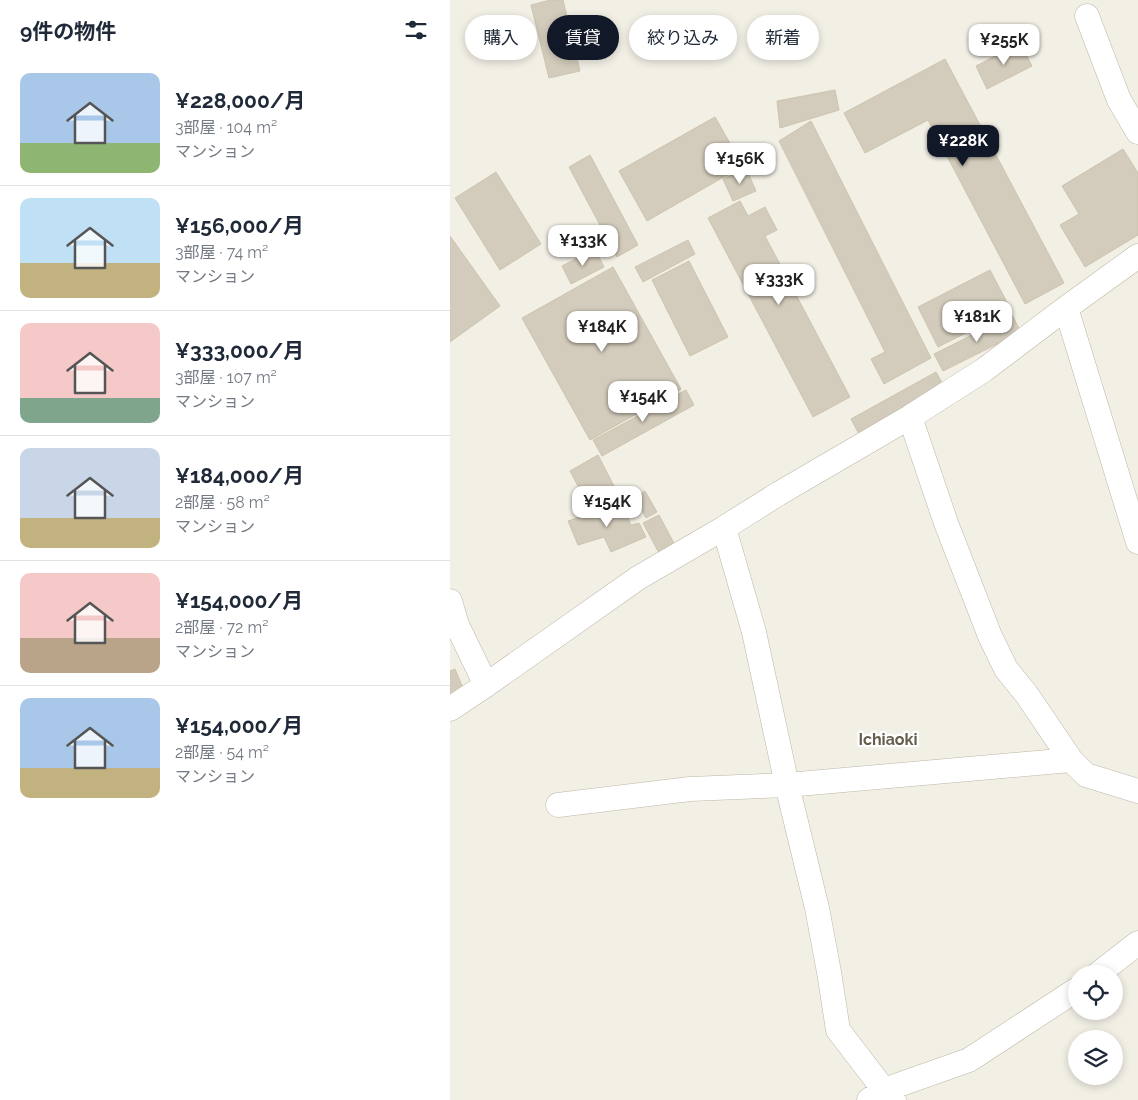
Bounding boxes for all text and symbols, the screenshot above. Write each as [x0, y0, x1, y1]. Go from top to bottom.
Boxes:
chip: 購入 [465, 15, 537, 60]
chip: 賃貸 [547, 15, 619, 60]
chip: 絞り込み [629, 15, 737, 60]
chip: 新着 [747, 15, 819, 60]
icon: filters [402, 16, 430, 44]
text: 9件の物件 [20, 19, 116, 44]
pin: ¥255K [969, 23, 1039, 66]
text: ¥255K [980, 30, 1028, 49]
text: ¥228,000/月 [175, 88, 305, 113]
icon: home [60, 93, 120, 153]
text: 3部屋 · 104 m² [175, 118, 277, 137]
pin: ¥228K [928, 124, 998, 167]
text: ¥228K [938, 131, 988, 150]
text: マンション [175, 142, 255, 161]
pin: ¥156K [705, 142, 775, 185]
text: ¥156K [716, 149, 764, 168]
text: ¥156,000/月 [175, 213, 304, 238]
icon: home [60, 218, 120, 278]
pin: ¥133K [548, 224, 618, 267]
text: ¥133K [559, 231, 607, 250]
text: 3部屋 · 74 m² [175, 243, 268, 262]
pin: ¥333K [744, 264, 814, 306]
text: マンション [175, 267, 255, 286]
text: ¥333K [755, 270, 803, 289]
pin: ¥181K [942, 300, 1012, 343]
text: ¥181K [953, 307, 1001, 326]
pin: ¥184K [567, 310, 637, 353]
text: ¥184K [578, 317, 626, 336]
text: ¥333,000/月 [175, 338, 304, 363]
icon: home [60, 343, 120, 403]
text: 3部屋 · 107 m² [175, 368, 277, 387]
pin: ¥154K [608, 380, 678, 423]
text: ¥154K [619, 387, 667, 406]
text: マンション [175, 392, 255, 411]
text: ¥184,000/月 [175, 463, 304, 488]
icon: home [60, 468, 120, 528]
pin: ¥154K [572, 486, 642, 528]
text: ¥154K [583, 492, 631, 511]
text: 2部屋 · 58 m² [175, 493, 270, 512]
text: マンション [175, 517, 255, 536]
text: ¥154,000/月 [175, 588, 303, 613]
icon: home [60, 593, 120, 653]
text: 2部屋 · 72 m² [175, 618, 268, 637]
text: マンション [175, 642, 255, 661]
text: ¥154,000/月 [175, 713, 303, 738]
icon: home [60, 718, 120, 778]
district label: Ichiaoki [858, 730, 918, 749]
text: 2部屋 · 54 m² [175, 743, 269, 762]
text: マンション [175, 767, 255, 786]
map controls [1068, 965, 1123, 1085]
button: locate [1068, 965, 1123, 1020]
button: layers [1068, 1030, 1123, 1085]

